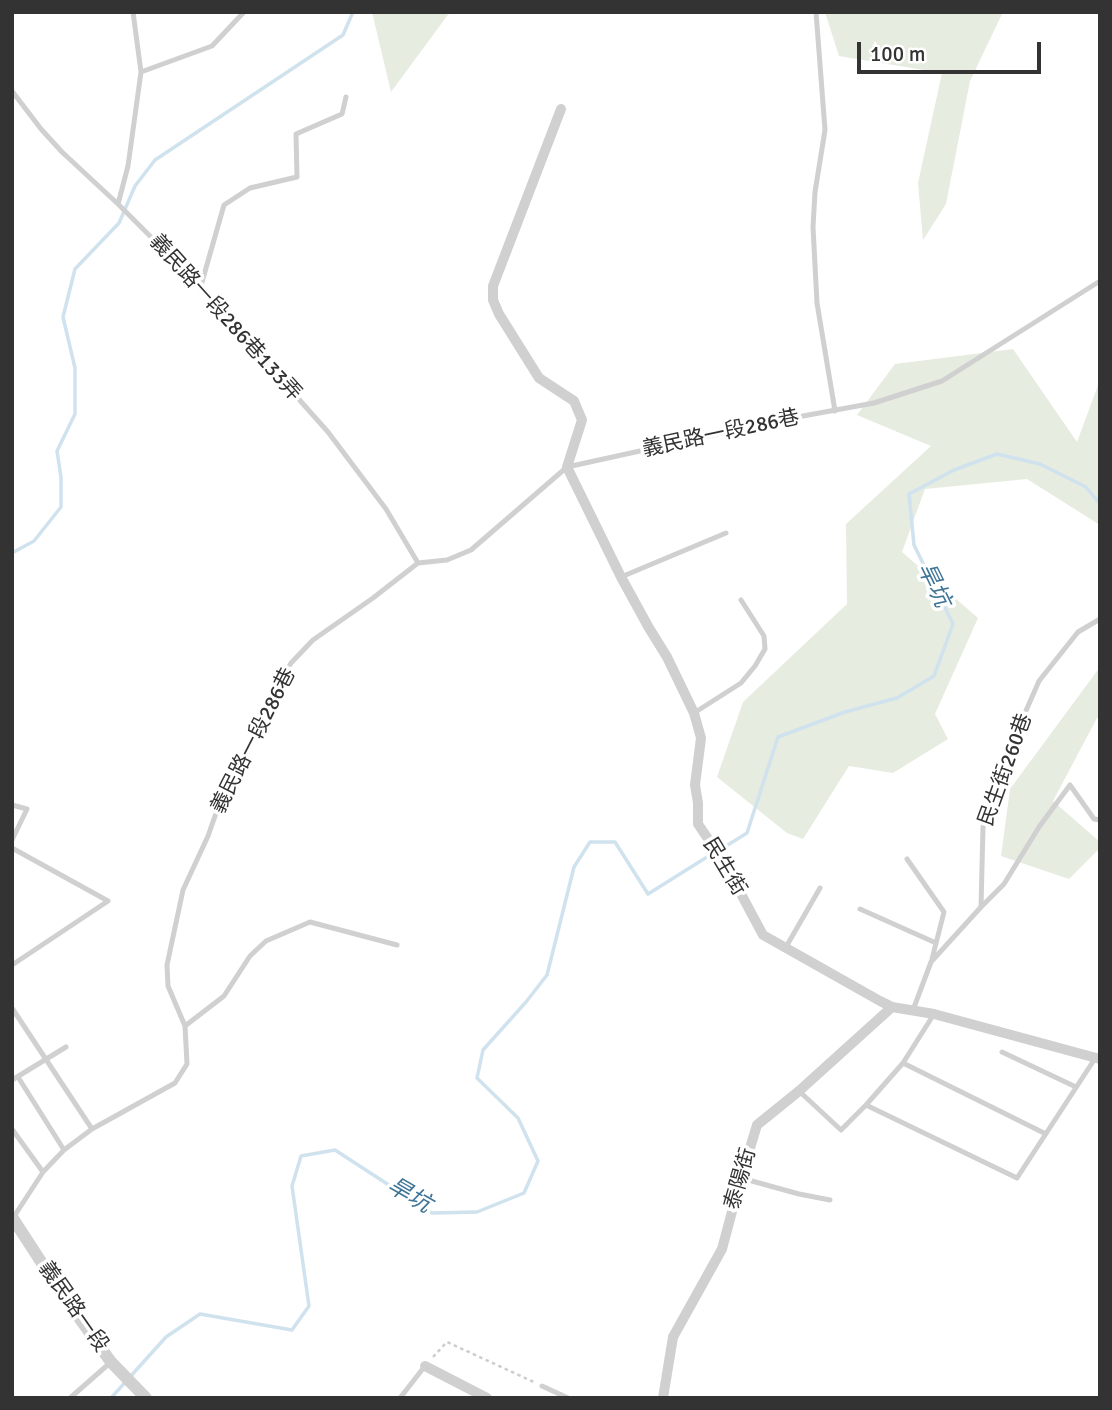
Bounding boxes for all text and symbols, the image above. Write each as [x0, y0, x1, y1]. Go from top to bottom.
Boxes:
scale bar [860, 28, 1044, 72]
text: 100 m [870, 41, 925, 67]
street label: 義民路一段286巷133弄 [144, 230, 306, 406]
street label: 義民路一段286巷 [640, 405, 802, 463]
water label: 旱坑 [911, 558, 955, 612]
street label: 義民路一段286巷 [206, 664, 302, 818]
street label: 民生街260巷 [974, 710, 1038, 830]
street label: 民生街 [697, 834, 751, 900]
street label: 泰陽街 [720, 1145, 762, 1213]
water label: 旱坑 [382, 1173, 436, 1219]
street label: 義民路一段 [33, 1257, 113, 1357]

